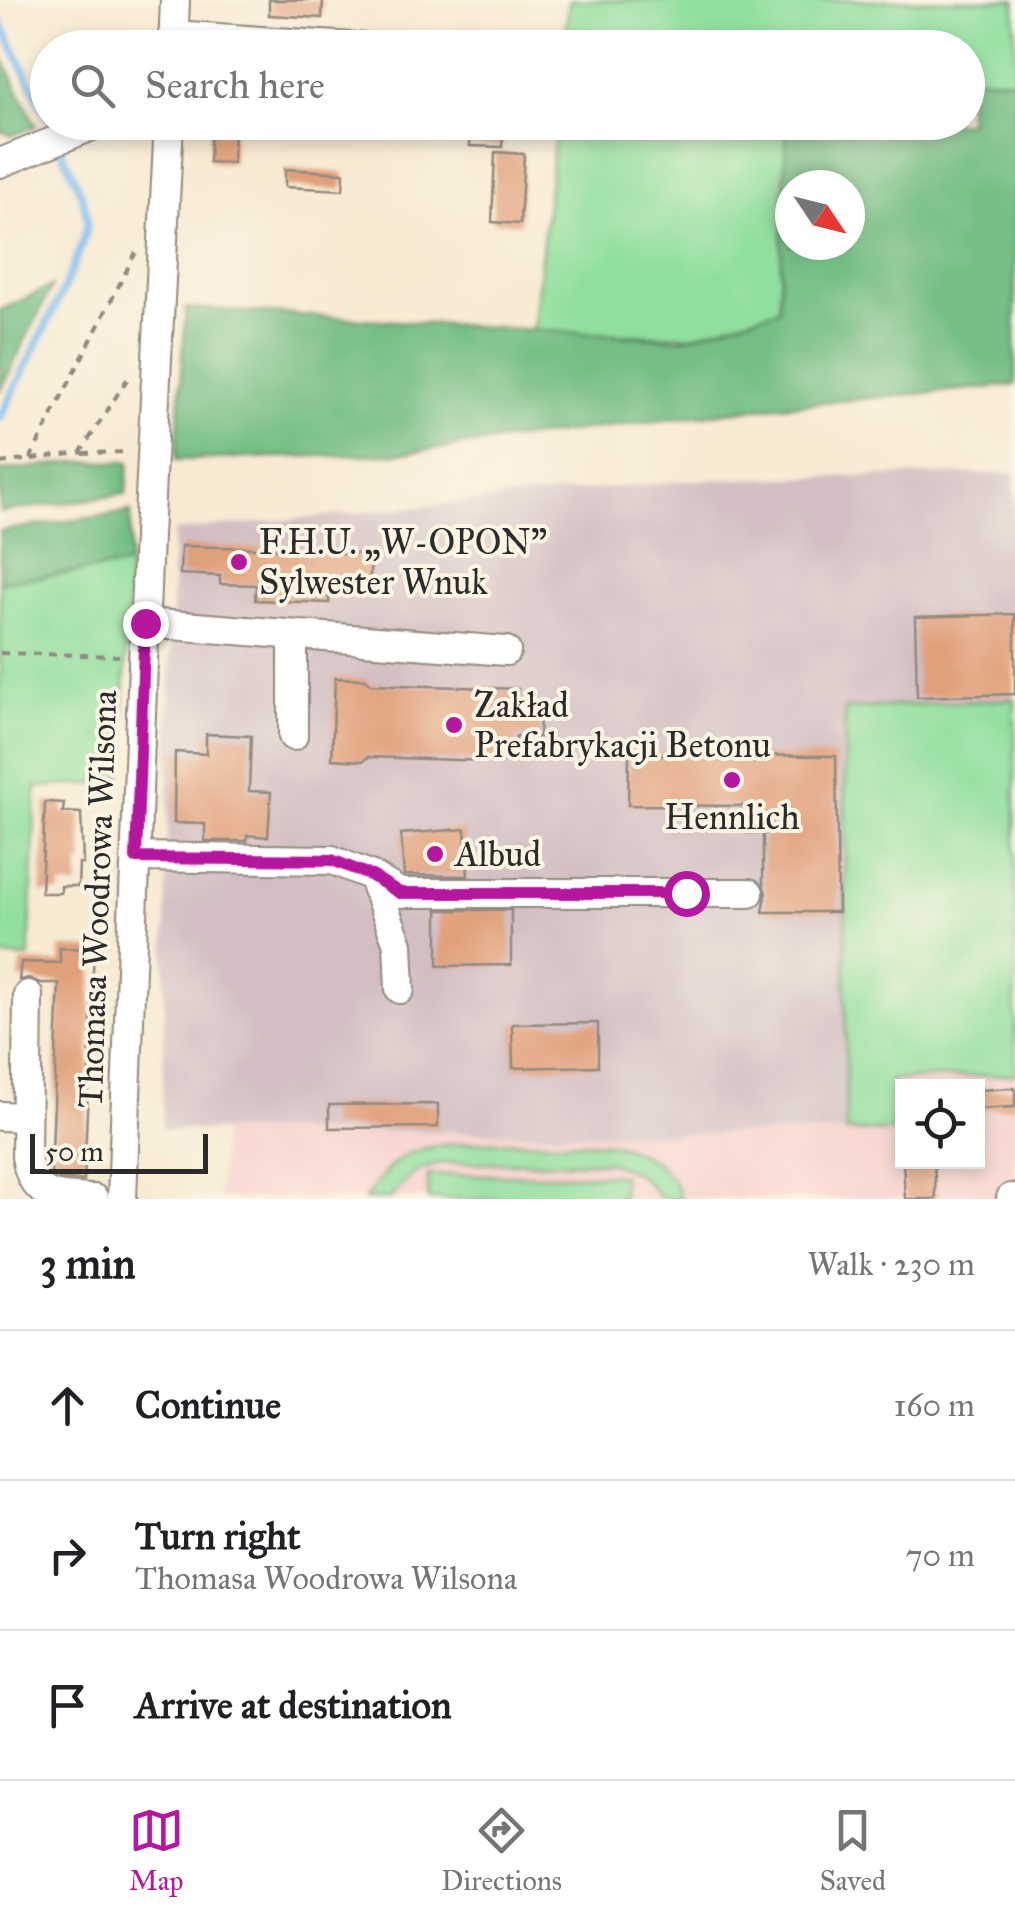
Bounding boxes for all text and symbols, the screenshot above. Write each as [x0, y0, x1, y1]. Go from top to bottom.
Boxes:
search box [30, 30, 985, 140]
icon: search [65, 58, 120, 113]
text: Search here [145, 62, 325, 108]
north arrow [775, 170, 865, 260]
place label: F.H.U. „W-OPON” Sylwester Wnuk [259, 521, 547, 604]
marker: F.H.U. „W-OPON” Sylwester Wnuk [228, 551, 250, 573]
route end [123, 601, 169, 647]
place label: Zakład Prefabrykacji Betonu [474, 684, 771, 767]
street label: Thomasa Woodrowa Wilsona [69, 689, 126, 1109]
marker: Zakład Prefabrykacji Betonu [443, 714, 465, 736]
marker: Hennlich [721, 769, 743, 791]
place label: Hennlich [664, 796, 800, 839]
place label: Albud [453, 833, 542, 876]
marker: Albud [424, 843, 446, 865]
route start [664, 871, 710, 917]
map controls [895, 1079, 985, 1169]
button: locate [895, 1079, 985, 1169]
scale bar [30, 1129, 208, 1174]
text: 50 m [45, 1134, 104, 1169]
text: 3 min [40, 1238, 135, 1290]
text: Walk · 230 m [807, 1245, 975, 1284]
icon: ahead [40, 1378, 95, 1433]
text: Continue [135, 1382, 281, 1428]
text: 160 m [894, 1386, 975, 1425]
text: Turn right [135, 1513, 301, 1559]
icon: right [40, 1528, 95, 1583]
text: 70 m [906, 1536, 975, 1575]
text: Thomasa Woodrowa Wilsona [135, 1559, 517, 1598]
icon: arrive [40, 1678, 95, 1733]
text: Arrive at destination [135, 1682, 452, 1728]
tab: Map [129, 1803, 184, 1898]
tab: Directions [441, 1803, 562, 1898]
tab: Saved [820, 1803, 886, 1898]

